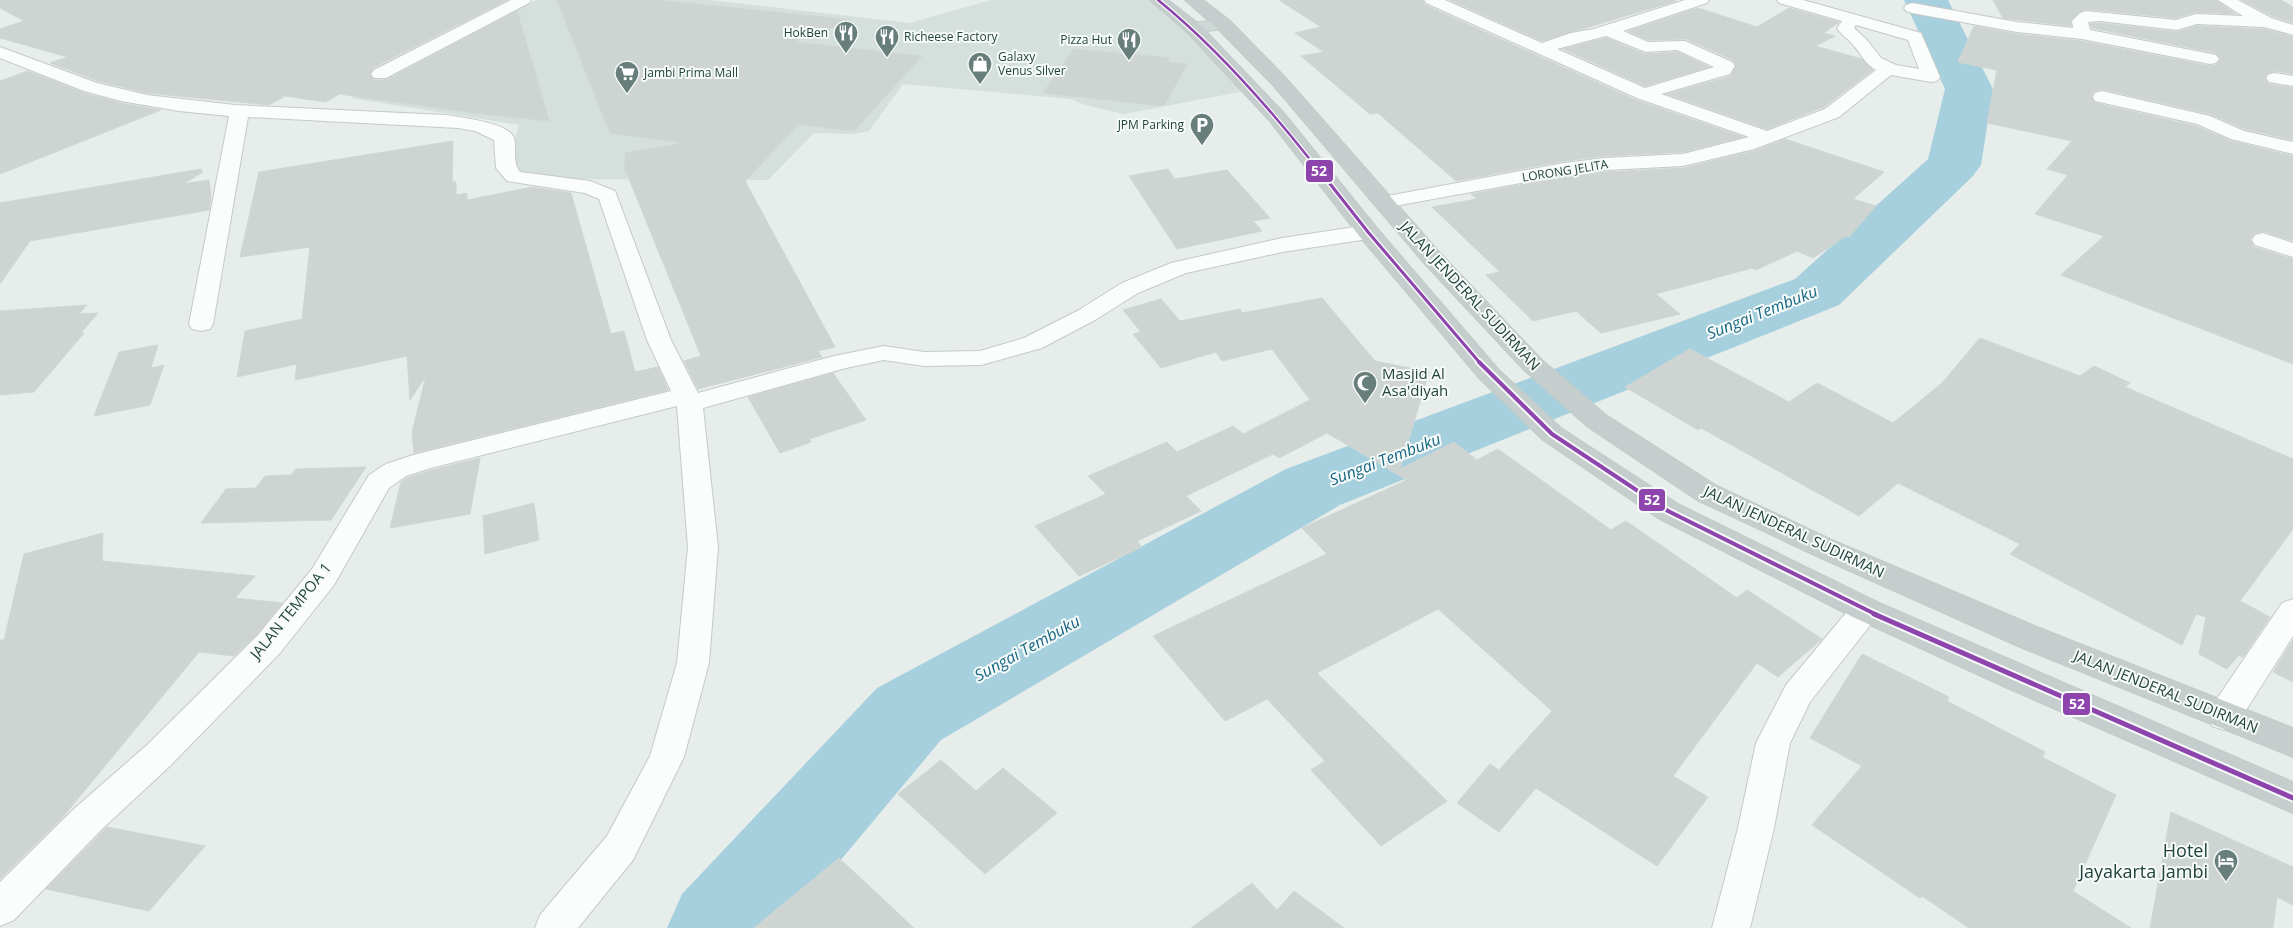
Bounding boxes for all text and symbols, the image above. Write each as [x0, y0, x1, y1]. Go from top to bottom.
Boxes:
restaurant icon: HokBen [833, 20, 859, 54]
place label: HokBen [784, 24, 828, 41]
restaurant icon: Richeese Factory [874, 24, 900, 58]
restaurant icon: Pizza Hut [1116, 27, 1142, 61]
place label: Richeese Factory [904, 28, 999, 45]
place label: Pizza Hut [1060, 31, 1112, 48]
place label: Galaxy Venus Silver [998, 48, 1066, 79]
shop icon: Galaxy Venus Silver [967, 51, 993, 85]
supermarket icon: Jambi Prima Mall [614, 60, 640, 94]
place label: Jambi Prima Mall [643, 64, 738, 81]
parking icon: JPM Parking [1189, 112, 1215, 146]
place label: JPM Parking [1117, 116, 1184, 133]
street label: LORONG JELITA [1521, 155, 1610, 186]
line badge: 52 [1305, 159, 1334, 183]
text: 52 [1311, 161, 1327, 180]
street label: JALAN JENDERAL SUDIRMAN [1395, 215, 1545, 374]
water label: Sungai Tembuku [1703, 280, 1821, 344]
place label: Masjid Al Asa'diyah [1382, 363, 1448, 400]
mosque icon: Masjid Al Asa'diyah [1352, 370, 1378, 404]
water label: Sungai Tembuku [1326, 428, 1444, 490]
street label: JALAN JENDERAL SUDIRMAN [1699, 480, 1888, 582]
line badge: 52 [1638, 488, 1666, 512]
text: 52 [1644, 490, 1660, 509]
street label: JALAN TEMPOA 1 [244, 558, 335, 664]
water label: Sungai Tembuku [970, 610, 1084, 686]
street label: JALAN JENDERAL SUDIRMAN [2069, 644, 2262, 737]
line badge: 52 [2062, 692, 2091, 716]
text: 52 [2069, 694, 2085, 713]
place label: Hotel Jayakarta Jambi [2077, 838, 2208, 883]
hotel icon: Hotel Jayakarta Jambi [2213, 848, 2239, 882]

